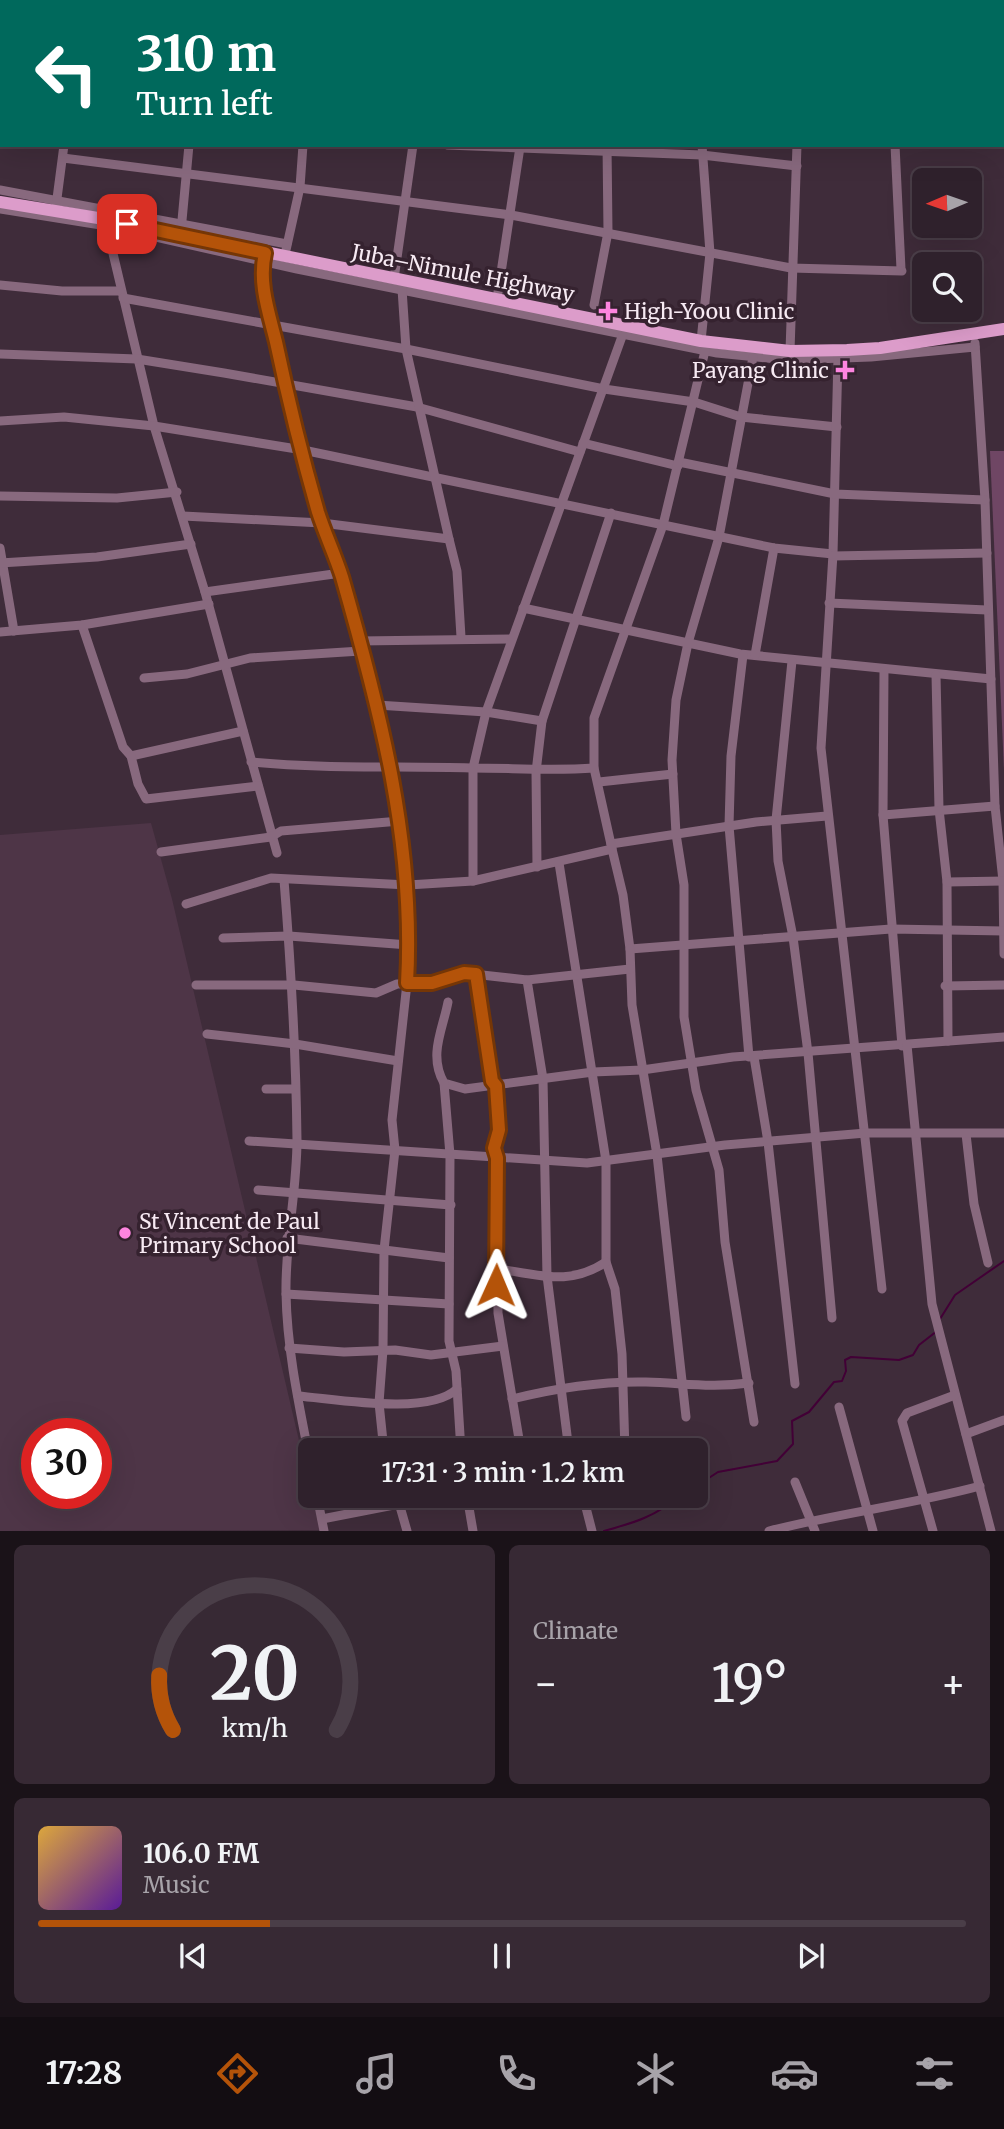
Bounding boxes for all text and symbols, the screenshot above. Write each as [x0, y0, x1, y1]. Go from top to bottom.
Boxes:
text: 310 m [136, 23, 276, 84]
icon: left [21, 28, 112, 119]
text: Turn left [136, 84, 273, 124]
north arrow [912, 168, 982, 238]
map controls [912, 168, 982, 322]
pin [97, 194, 157, 254]
icon: arrive [108, 205, 146, 243]
street label: Juba–Nimule Highway [348, 238, 577, 308]
button: search [912, 252, 982, 322]
place label: High-Yoou Clinic [624, 298, 794, 325]
marker: High-Yoou Clinic [598, 301, 618, 321]
place label: Payang Clinic [692, 357, 829, 384]
marker: Payang Clinic [835, 360, 855, 380]
place label: St Vincent de Paul Primary School [139, 1208, 320, 1259]
marker: St Vincent de Paul Primary School [117, 1225, 133, 1241]
position arrow [459, 1248, 533, 1322]
speed limit sign: 30 [21, 1418, 112, 1509]
text: 17:31 · 3 min · 1.2 km [381, 1456, 625, 1489]
text: Climate [533, 1616, 618, 1645]
text: 20 [210, 1629, 300, 1721]
text: 19° [711, 1651, 788, 1716]
text: − [533, 1660, 558, 1707]
text: + [941, 1660, 966, 1707]
text: km/h [221, 1712, 288, 1744]
text: 106.0 FM [143, 1837, 259, 1870]
text: Music [143, 1870, 210, 1899]
icon: previous [174, 1937, 212, 1975]
icon: pause [483, 1937, 521, 1975]
icon: next [792, 1937, 830, 1975]
icon: directions [213, 2049, 262, 2098]
icon: music [352, 2049, 401, 2098]
icon: phone [492, 2049, 541, 2098]
icon: climate [631, 2049, 680, 2098]
icon: car [770, 2049, 819, 2098]
icon: filters [910, 2049, 959, 2098]
text: 17:28 [45, 2053, 122, 2093]

